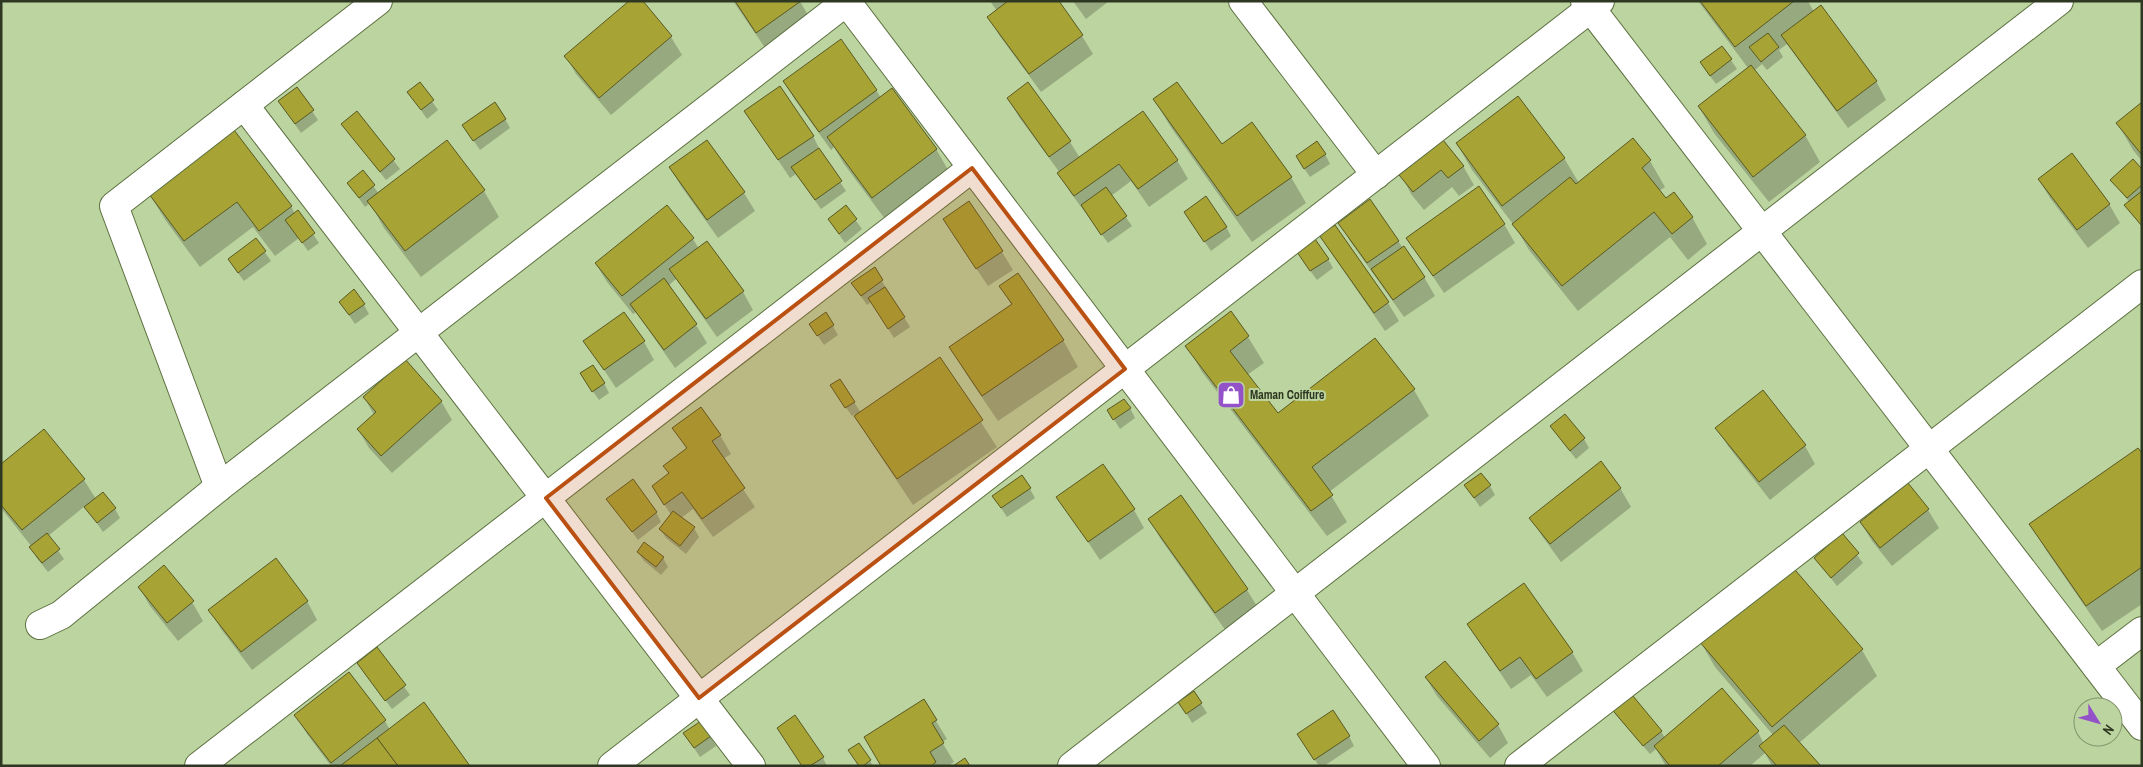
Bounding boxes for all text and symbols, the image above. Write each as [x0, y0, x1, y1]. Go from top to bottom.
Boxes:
shop icon: Maman Coiffure [1216, 380, 1246, 410]
place label: Maman Coiffure [1250, 387, 1325, 403]
north arrow [2073, 697, 2123, 747]
text: N [2099, 721, 2118, 739]

